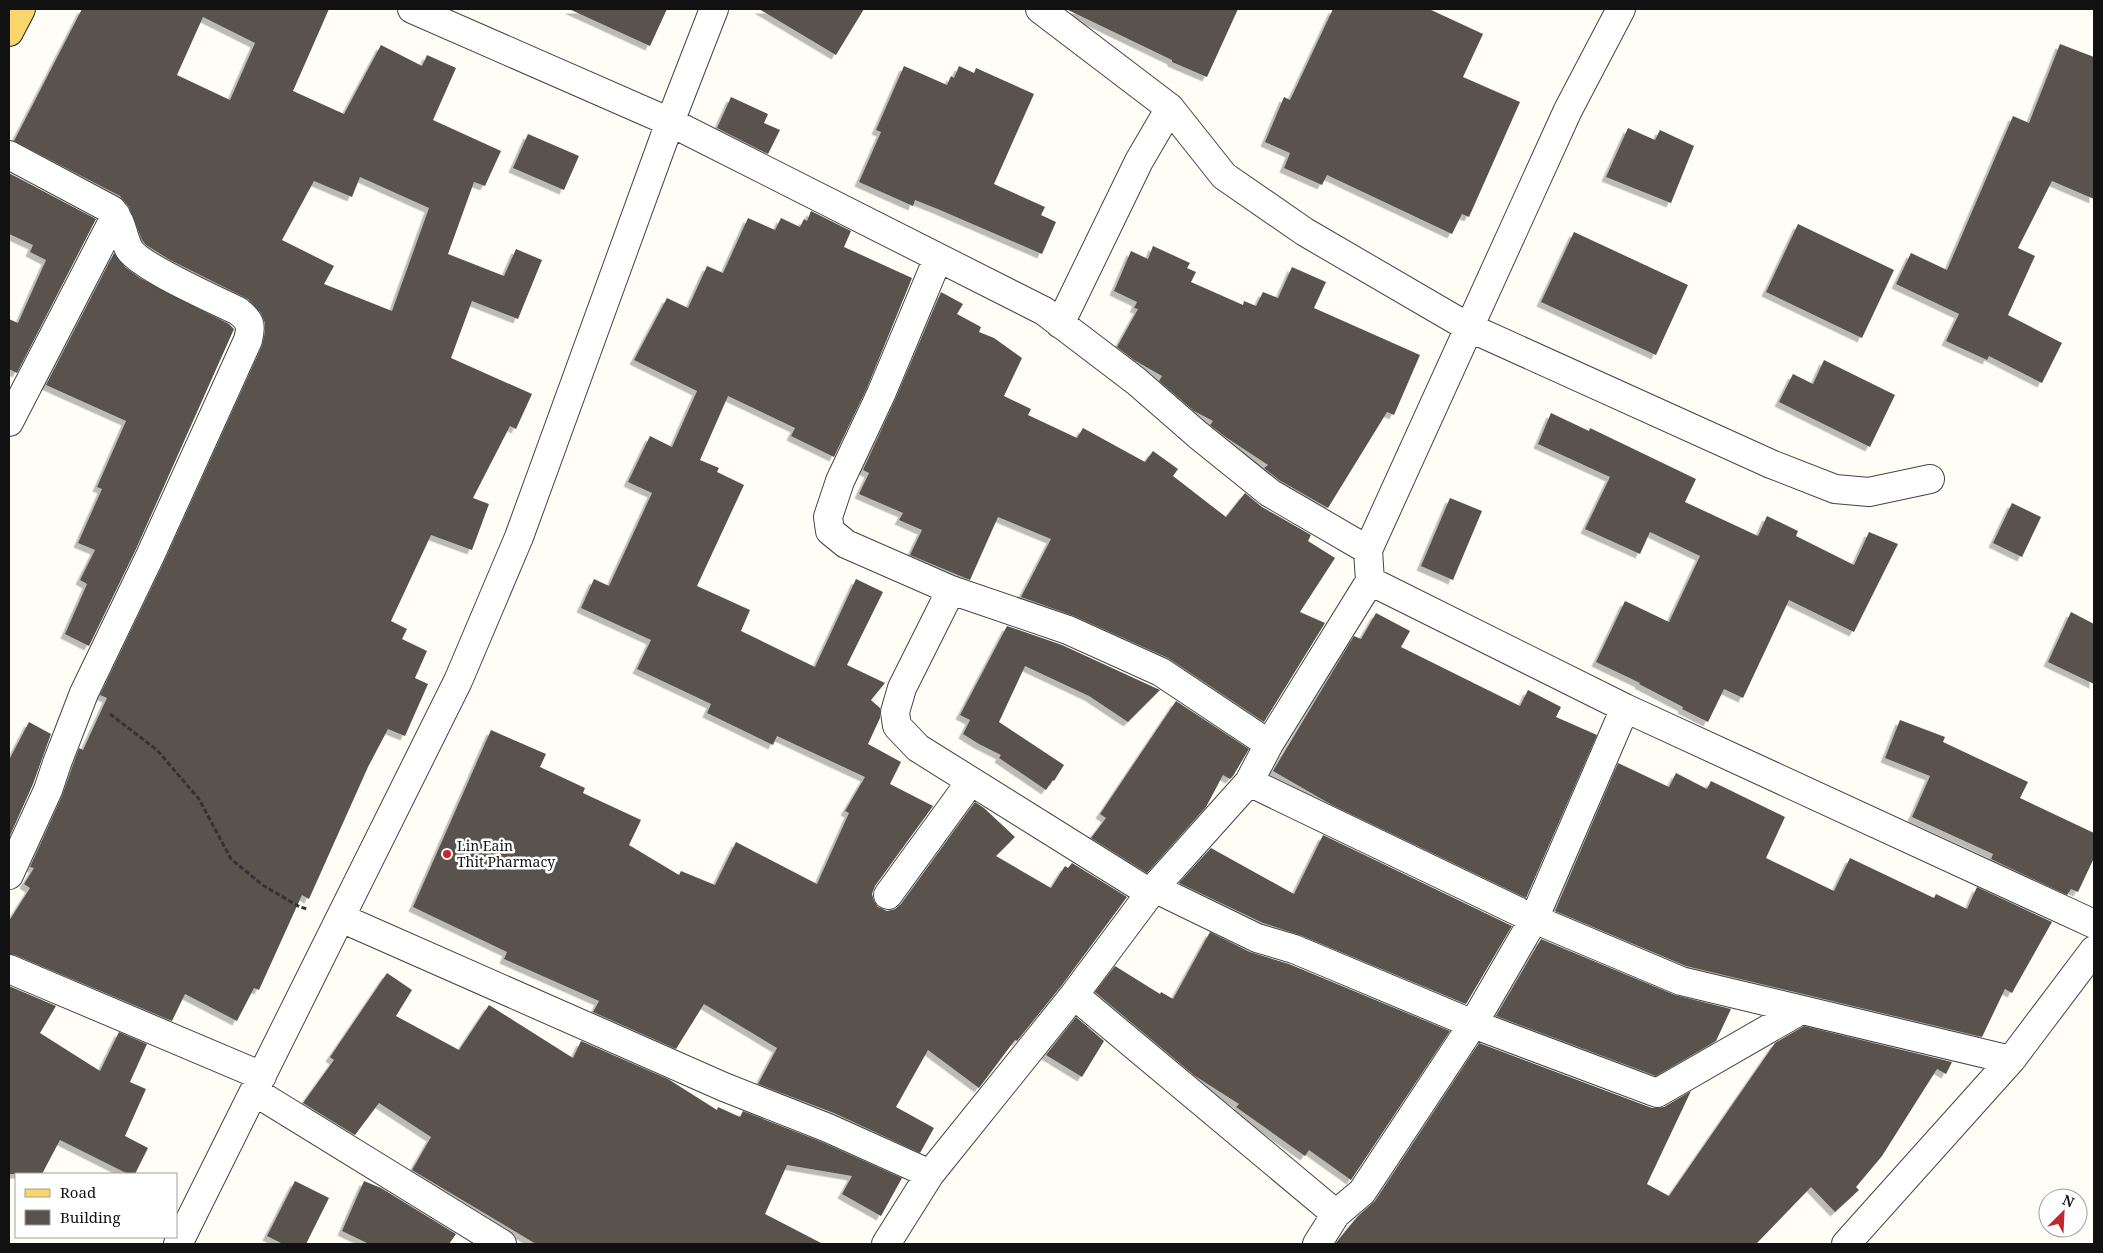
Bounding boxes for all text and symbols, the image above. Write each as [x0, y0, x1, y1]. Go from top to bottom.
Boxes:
place label: Lin Eain Thit Pharmacy [457, 836, 555, 871]
marker: Lin Eain Thit Pharmacy [441, 848, 453, 860]
legend [15, 1173, 178, 1238]
text: Road [60, 1182, 96, 1202]
north arrow [2038, 1188, 2088, 1238]
text: N [2060, 1190, 2077, 1212]
text: Building [60, 1207, 121, 1227]

